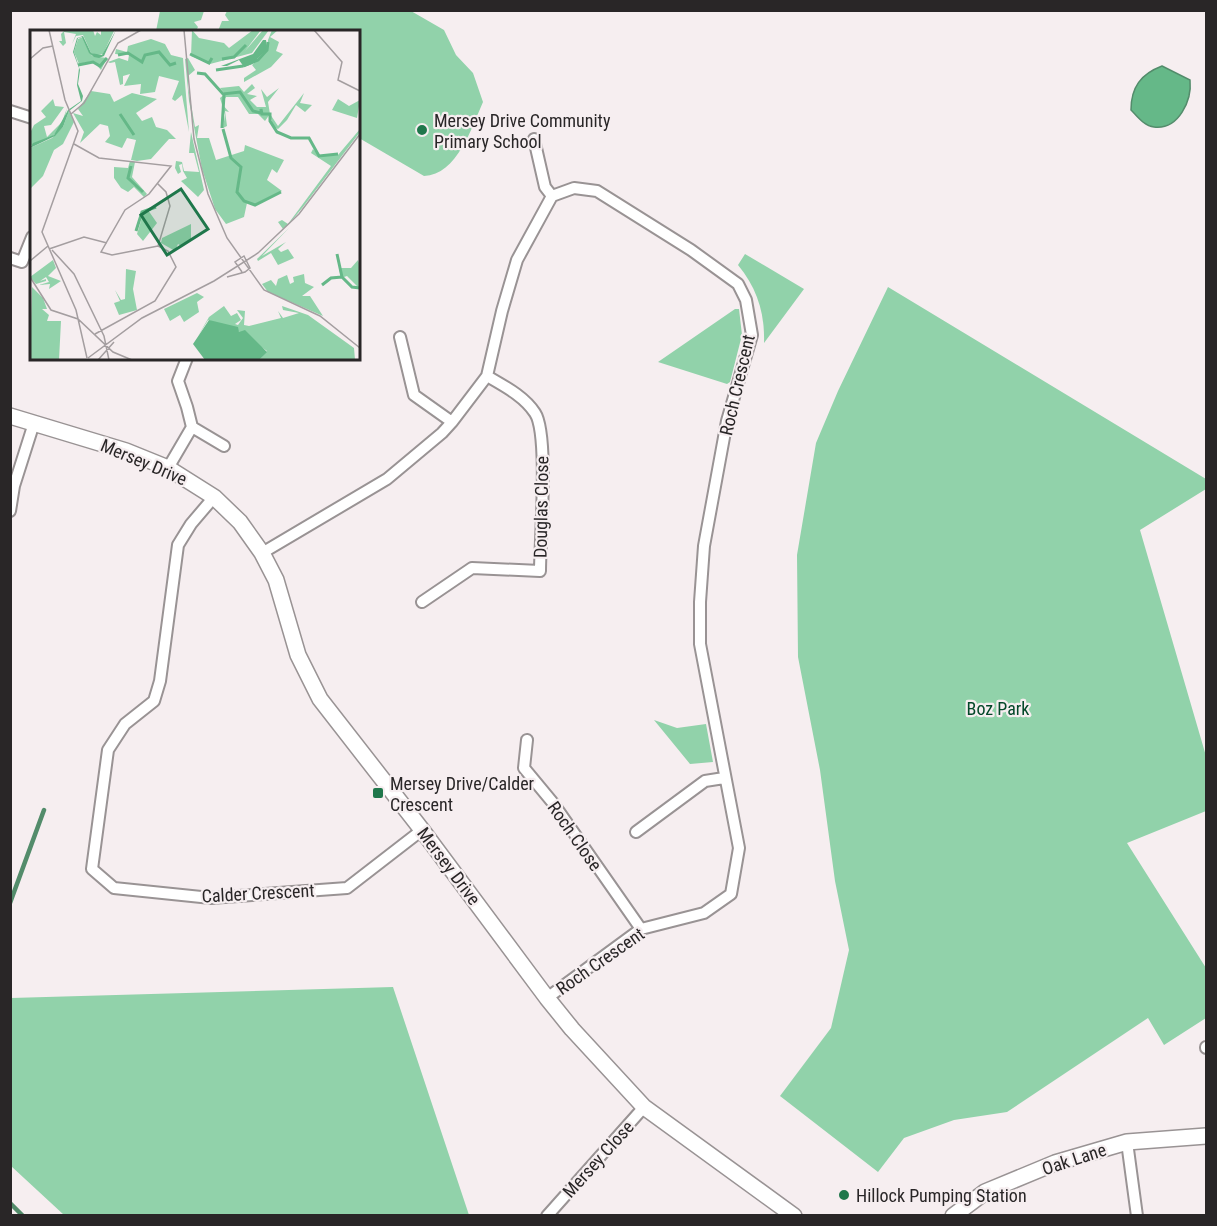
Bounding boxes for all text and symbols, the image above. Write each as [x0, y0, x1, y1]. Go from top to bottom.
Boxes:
inset map [30, 30, 360, 360]
place label: Mersey Drive Community Primary School [434, 110, 611, 152]
marker: Mersey Drive Community Primary School [415, 123, 429, 137]
street label: Roch Crescent [715, 333, 759, 437]
street label: Mersey Drive [98, 434, 190, 490]
street label: Douglas Close [530, 456, 552, 558]
park label: Boz Park [967, 698, 1029, 719]
place label: Mersey Drive/Calder Crescent [390, 773, 535, 815]
marker: Mersey Drive/Calder Crescent [371, 786, 385, 800]
street label: Roch Close [544, 797, 606, 875]
street label: Mersey Drive [413, 823, 485, 909]
street label: Calder Crescent [201, 880, 315, 906]
street label: Roch Crescent [552, 923, 648, 999]
street label: Mersey Close [558, 1116, 638, 1202]
street label: Oak Lane [1039, 1139, 1109, 1179]
place label: Hillock Pumping Station [856, 1185, 1027, 1206]
marker: Hillock Pumping Station [837, 1188, 851, 1202]

